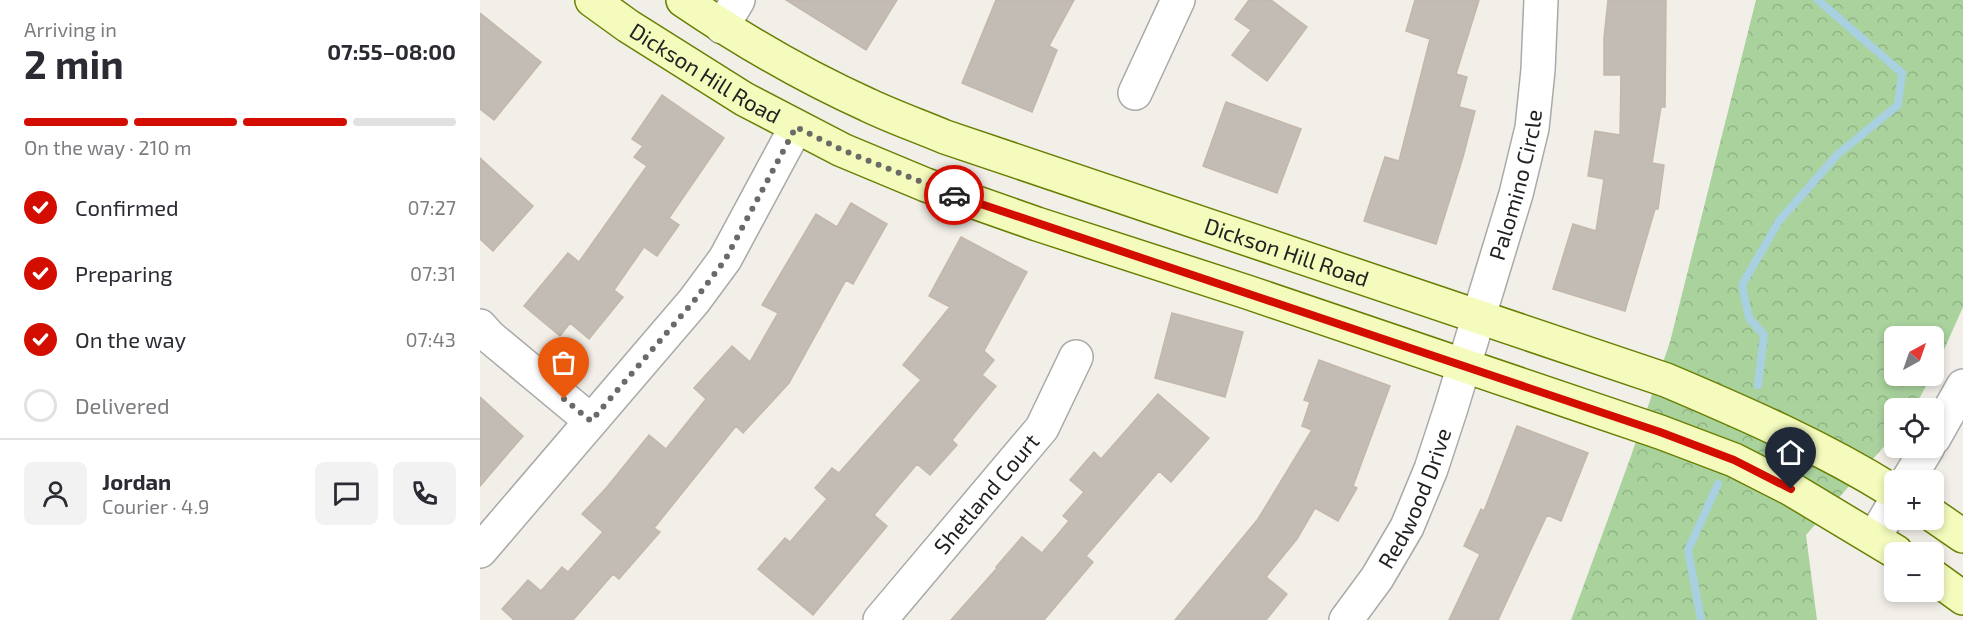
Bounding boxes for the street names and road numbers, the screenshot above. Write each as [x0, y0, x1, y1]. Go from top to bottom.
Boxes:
street label: Dickson Hill Road [626, 17, 785, 128]
street label: Palomino Circle [1483, 108, 1546, 263]
street label: Dickson Hill Road [1202, 211, 1373, 291]
street label: Redwood Drive [1372, 424, 1456, 573]
street label: Shetland Court [928, 428, 1044, 559]

